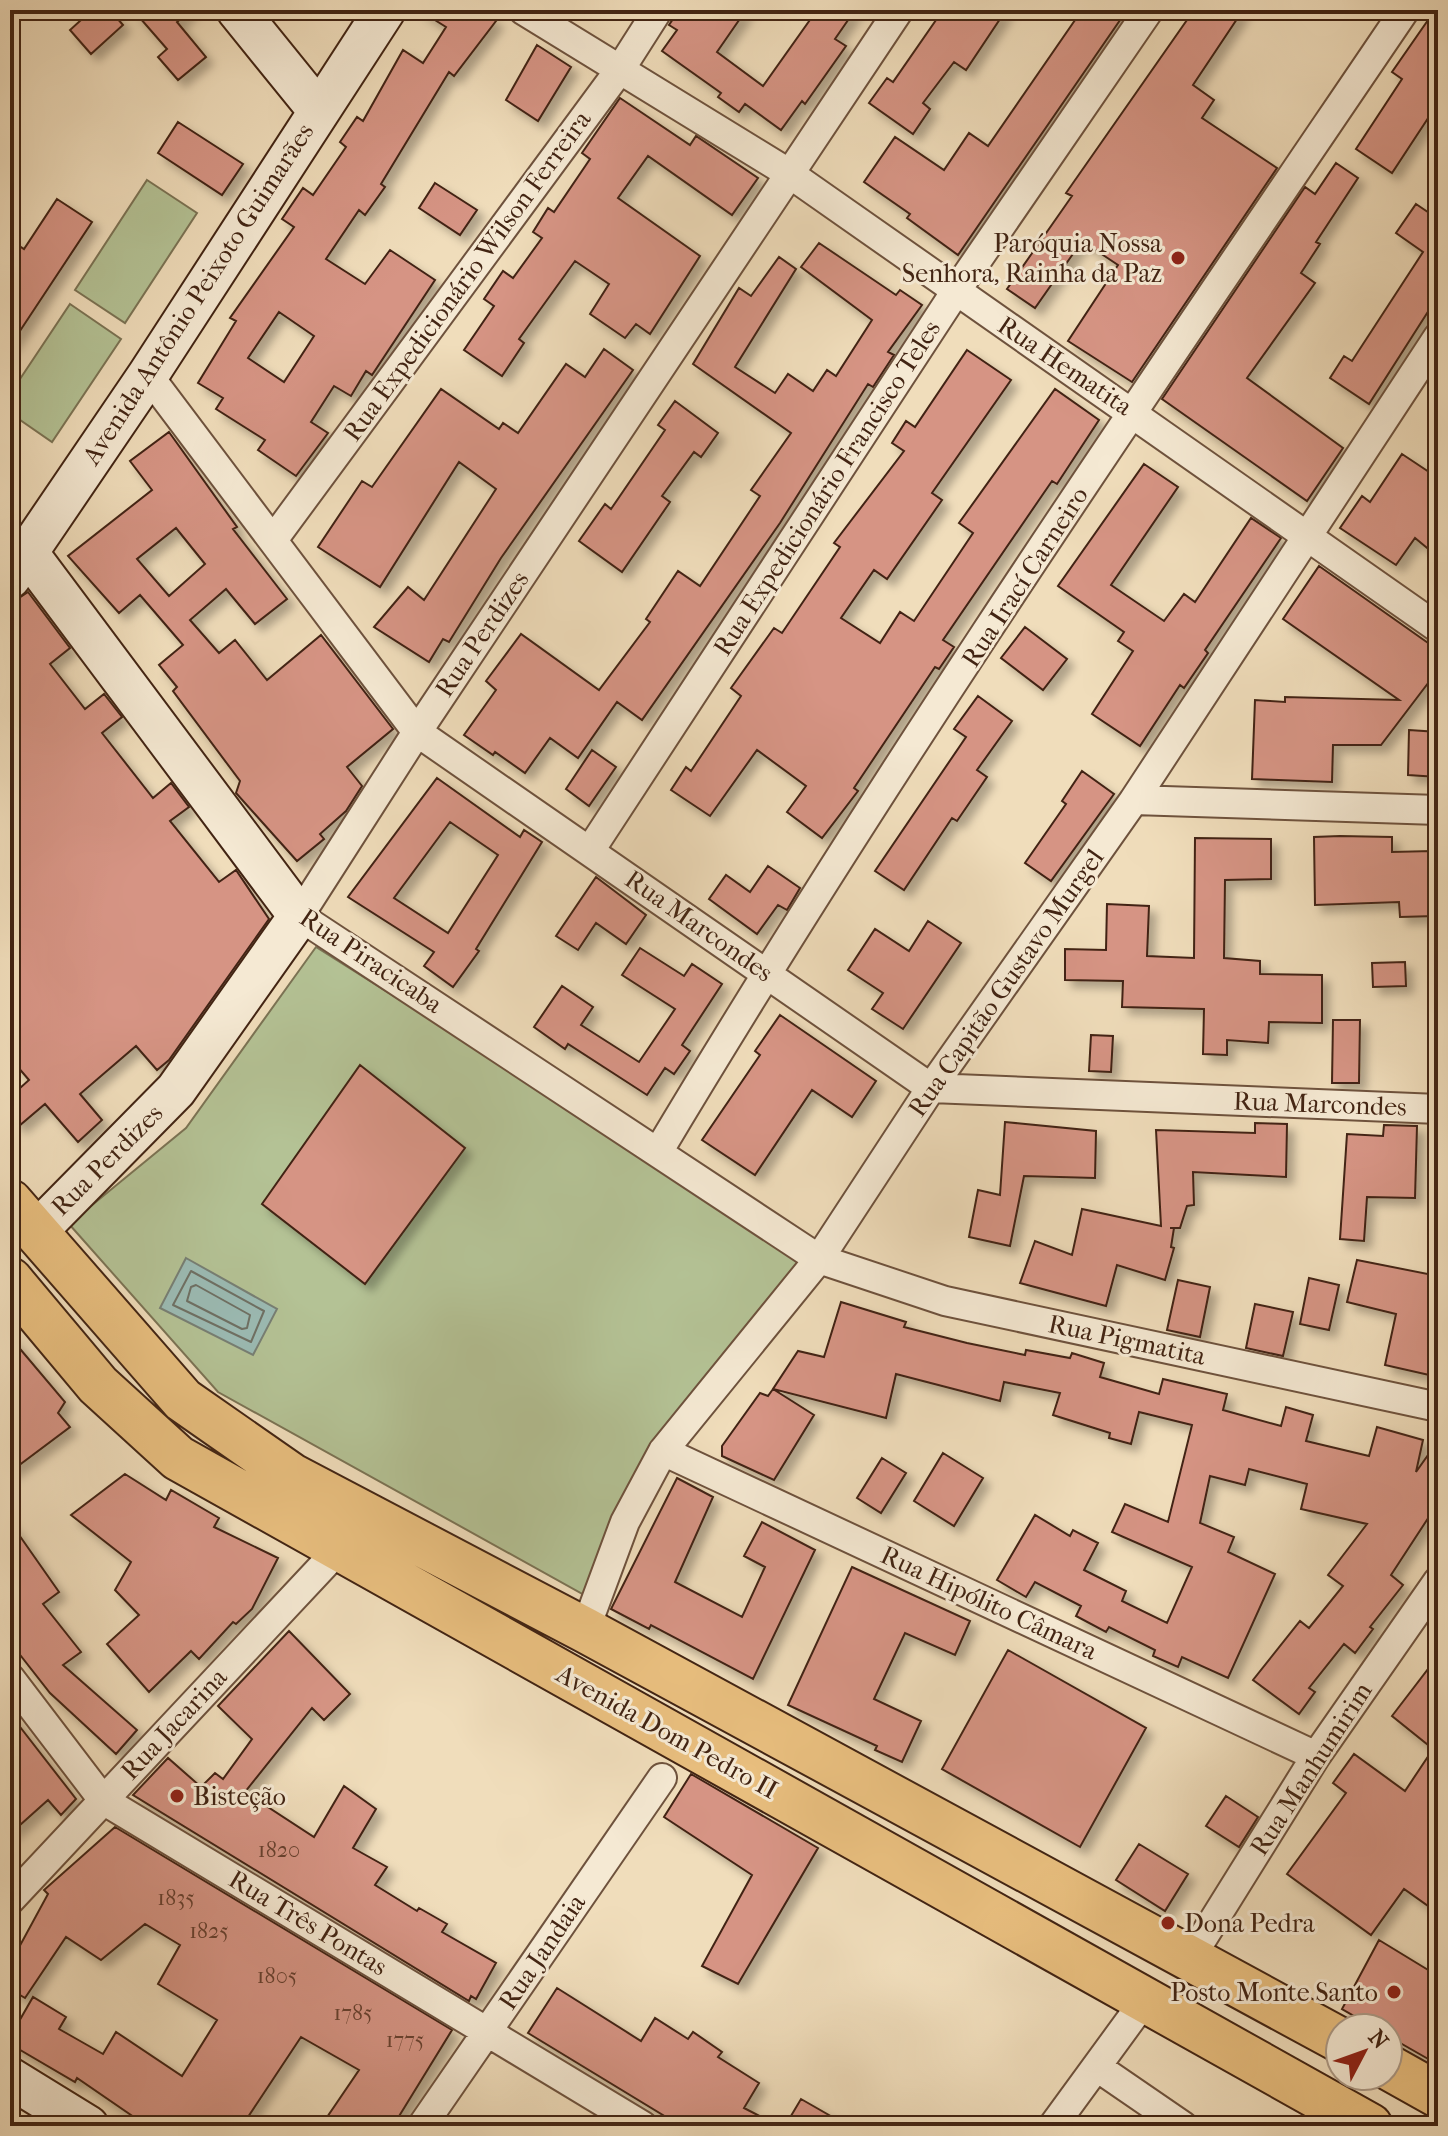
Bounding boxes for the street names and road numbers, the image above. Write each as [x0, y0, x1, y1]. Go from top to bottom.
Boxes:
street label: Rua Expedicionário Wilson Ferreira [337, 104, 598, 447]
street label: Avenida Antônio Peixoto Guimarães [75, 117, 320, 471]
street label: Rua Hematita [992, 310, 1139, 423]
street label: Rua Expedicionário Francisco Teles [707, 314, 947, 662]
street label: Rua Irací Carneiro [955, 481, 1095, 673]
street label: Rua Perdizes [429, 565, 535, 703]
street label: Rua Capitão Gustavo Murgel [902, 843, 1110, 1123]
street label: Rua Marcondes [619, 864, 779, 988]
street label: Rua Piracicaba [294, 902, 449, 1021]
street label: Rua Marcondes [1233, 1085, 1407, 1123]
street label: Rua Perdizes [45, 1098, 169, 1222]
street label: Rua Pigmatita [1046, 1308, 1209, 1372]
street label: Rua Hipólito Câmara [876, 1539, 1103, 1667]
street label: Avenida Dom Pedro II [550, 1658, 783, 1806]
street label: Rua Jacarina [114, 1661, 234, 1786]
street label: Rua Manhumirim [1243, 1676, 1379, 1861]
street label: Rua Três Pontas [223, 1864, 393, 1982]
street label: Rua Jandaia [492, 1887, 593, 2016]

